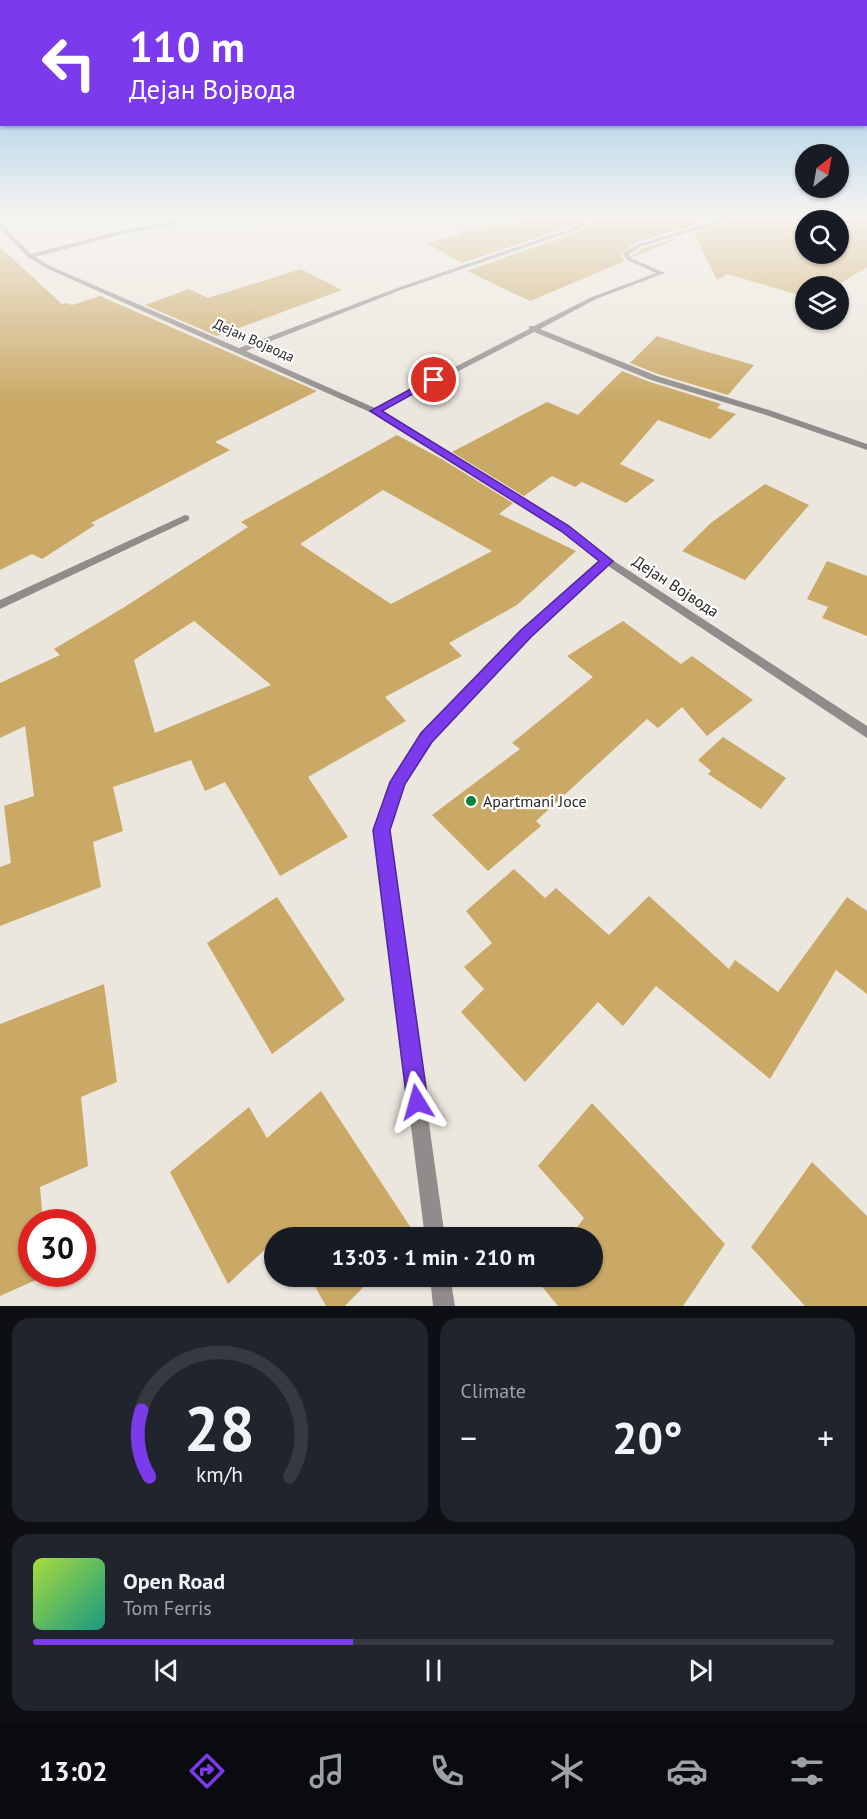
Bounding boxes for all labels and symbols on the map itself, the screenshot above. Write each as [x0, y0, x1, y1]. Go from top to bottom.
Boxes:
north arrow [795, 144, 849, 198]
street label: Дејан Војвода [211, 314, 297, 366]
pin [408, 354, 459, 405]
street label: Дејан Војвода [629, 551, 723, 621]
place label: Apartmani Joce [483, 791, 587, 811]
marker: Apartmani Joce [464, 794, 478, 808]
position arrow [385, 1070, 449, 1134]
speed limit sign: 30 [18, 1209, 96, 1287]

